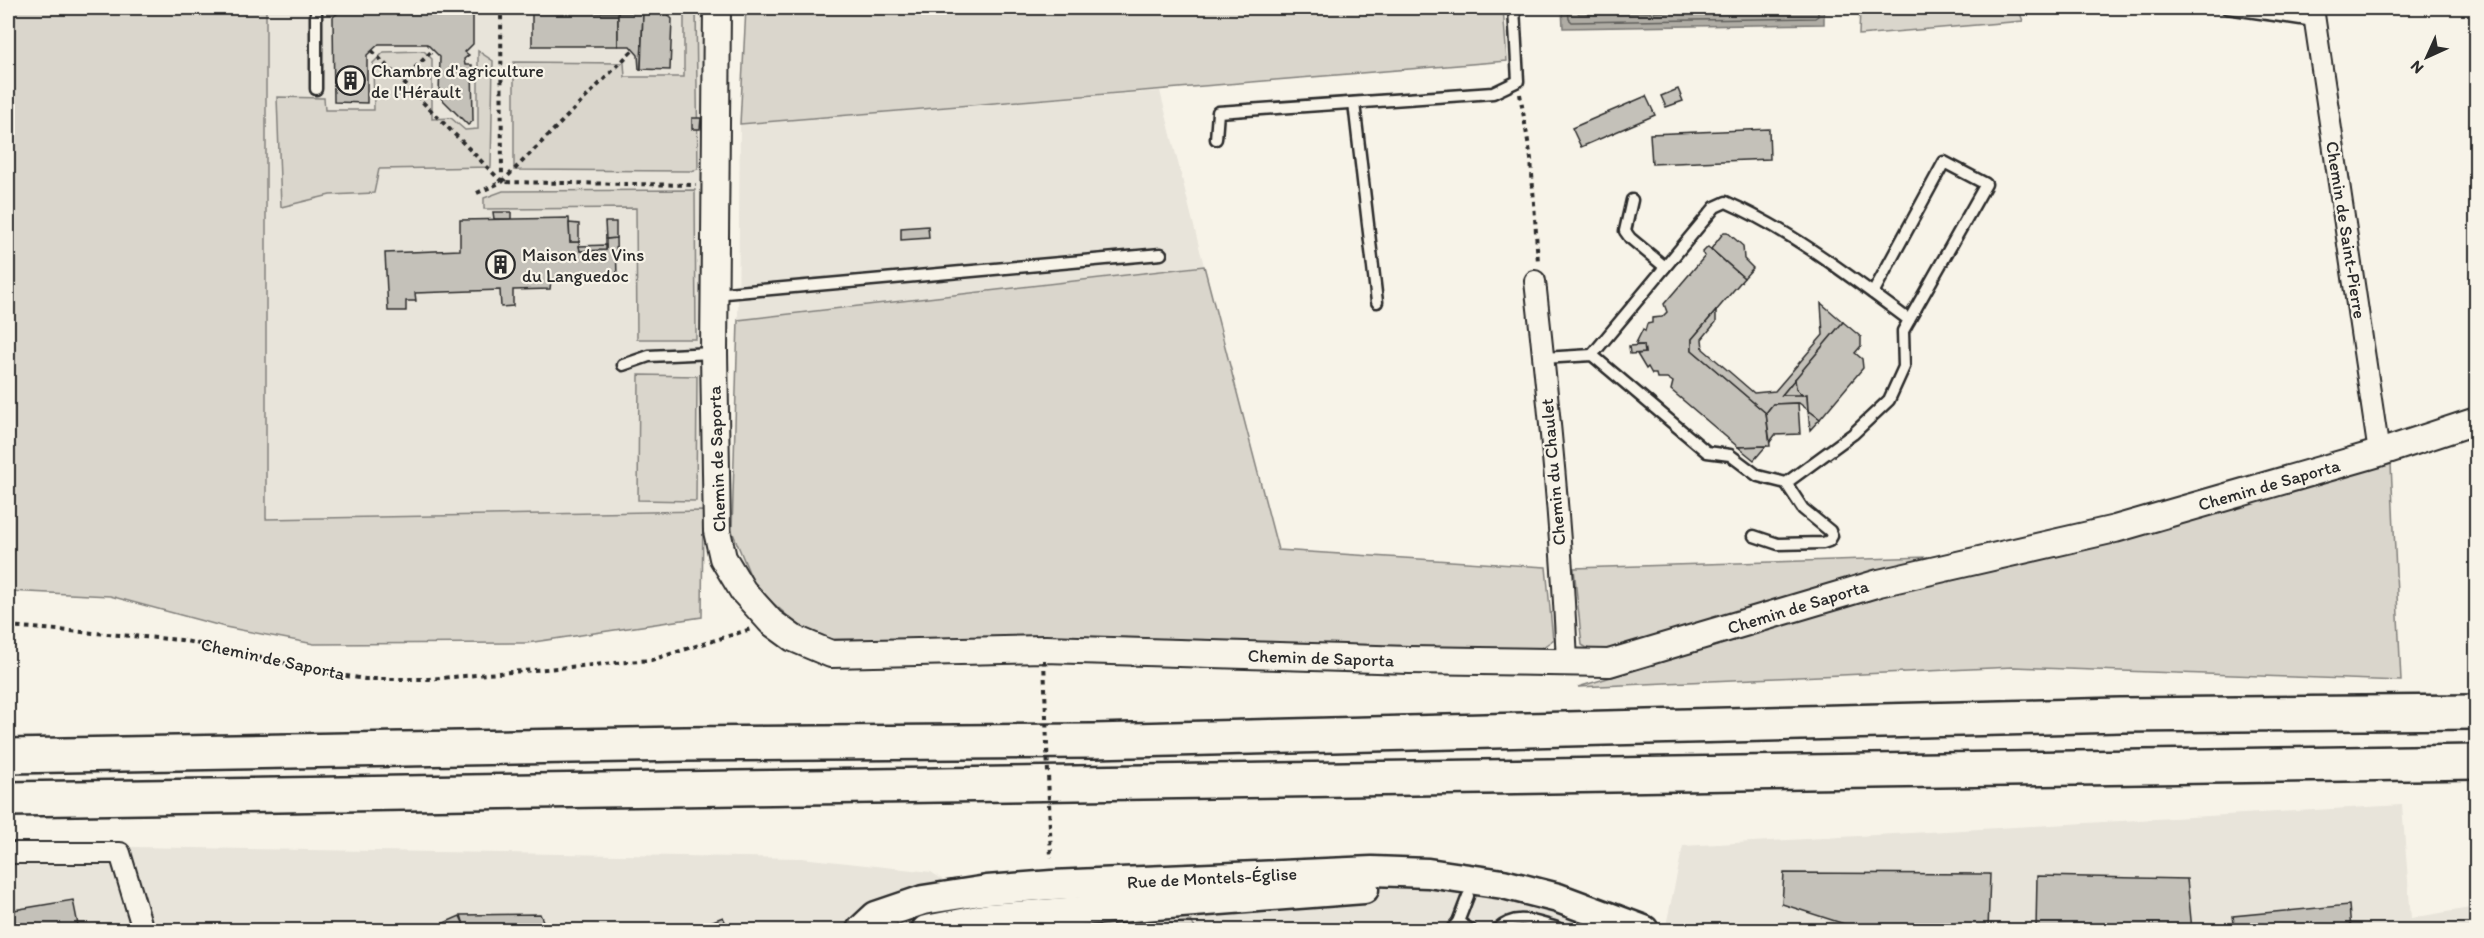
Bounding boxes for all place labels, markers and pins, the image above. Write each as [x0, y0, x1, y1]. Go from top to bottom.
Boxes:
place label: Chambre d'agriculture de l'Hérault [371, 60, 544, 103]
building icon: Chambre d'agriculture de l'Hérault [334, 65, 366, 97]
place label: Maison des Vins du Languedoc [522, 244, 644, 287]
building icon: Maison des Vins du Languedoc [485, 249, 517, 281]

